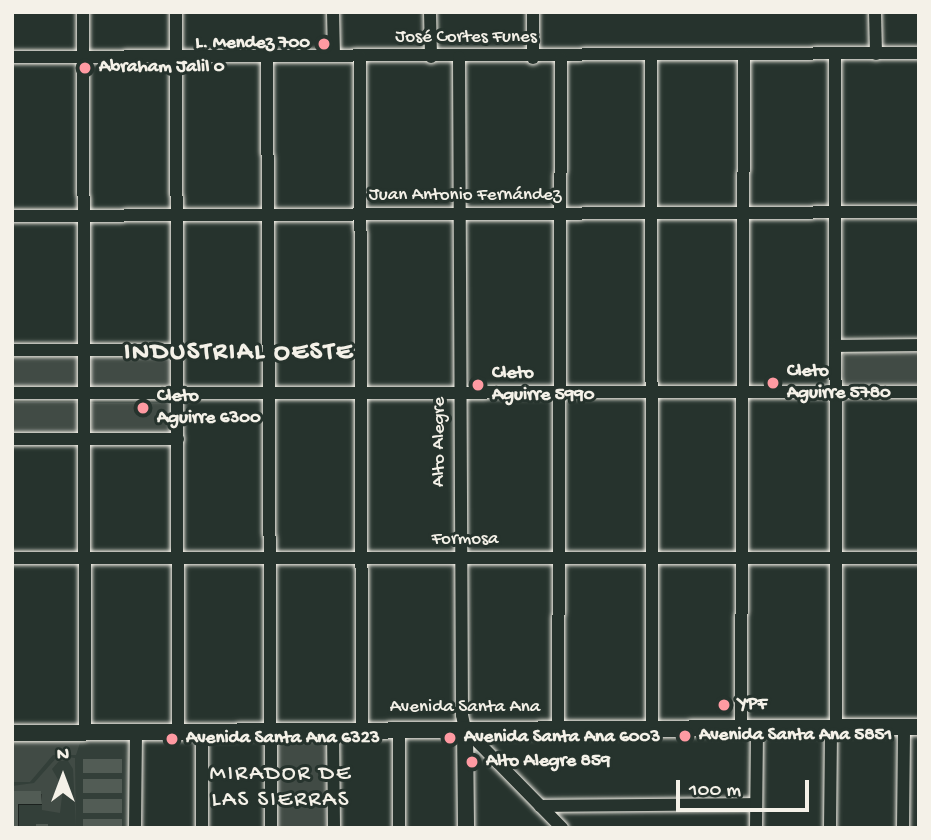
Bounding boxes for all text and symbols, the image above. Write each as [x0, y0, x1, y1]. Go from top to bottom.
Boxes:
street label: José Cortes Funes [395, 27, 537, 49]
place label: L. Mendez 700 [195, 33, 310, 55]
marker: L. Mendez 700 [316, 36, 332, 52]
place label: Abraham Jalil 0 [99, 57, 225, 79]
marker: Abraham Jalil 0 [77, 60, 93, 76]
street label: Juan Antonio Fernández [369, 185, 561, 207]
district label: INDUSTRIAL OESTE [126, 338, 352, 370]
place label: Cleto Aguirre 5780 [787, 361, 891, 405]
place label: Cleto Aguirre 5990 [492, 363, 595, 407]
marker: Cleto Aguirre 5780 [765, 375, 781, 391]
marker: Cleto Aguirre 5990 [470, 377, 486, 393]
place label: Cleto Aguirre 6300 [157, 386, 261, 430]
street label: Alto Alegre [429, 397, 451, 487]
marker: Cleto Aguirre 6300 [135, 400, 151, 416]
street label: Formosa [431, 529, 499, 551]
place label: YPF [738, 694, 767, 716]
street label: Avenida Santa Ana [390, 697, 540, 719]
marker: YPF [716, 697, 732, 713]
place label: Avenida Santa Ana 5851 [699, 725, 892, 747]
place label: Avenida Santa Ana 6003 [464, 727, 660, 749]
place label: Avenida Santa Ana 6323 [186, 728, 380, 750]
marker: Avenida Santa Ana 5851 [677, 728, 693, 744]
marker: Avenida Santa Ana 6003 [442, 730, 458, 746]
marker: Avenida Santa Ana 6323 [164, 731, 180, 747]
north arrow [28, 742, 98, 812]
text: N [57, 744, 69, 767]
place label: Alto Alegre 859 [486, 751, 610, 773]
marker: Alto Alegre 859 [464, 754, 480, 770]
district label: MIRADOR DE LAS SIERRAS [211, 761, 351, 815]
scale bar [679, 766, 812, 810]
text: 100 m [689, 779, 741, 804]

